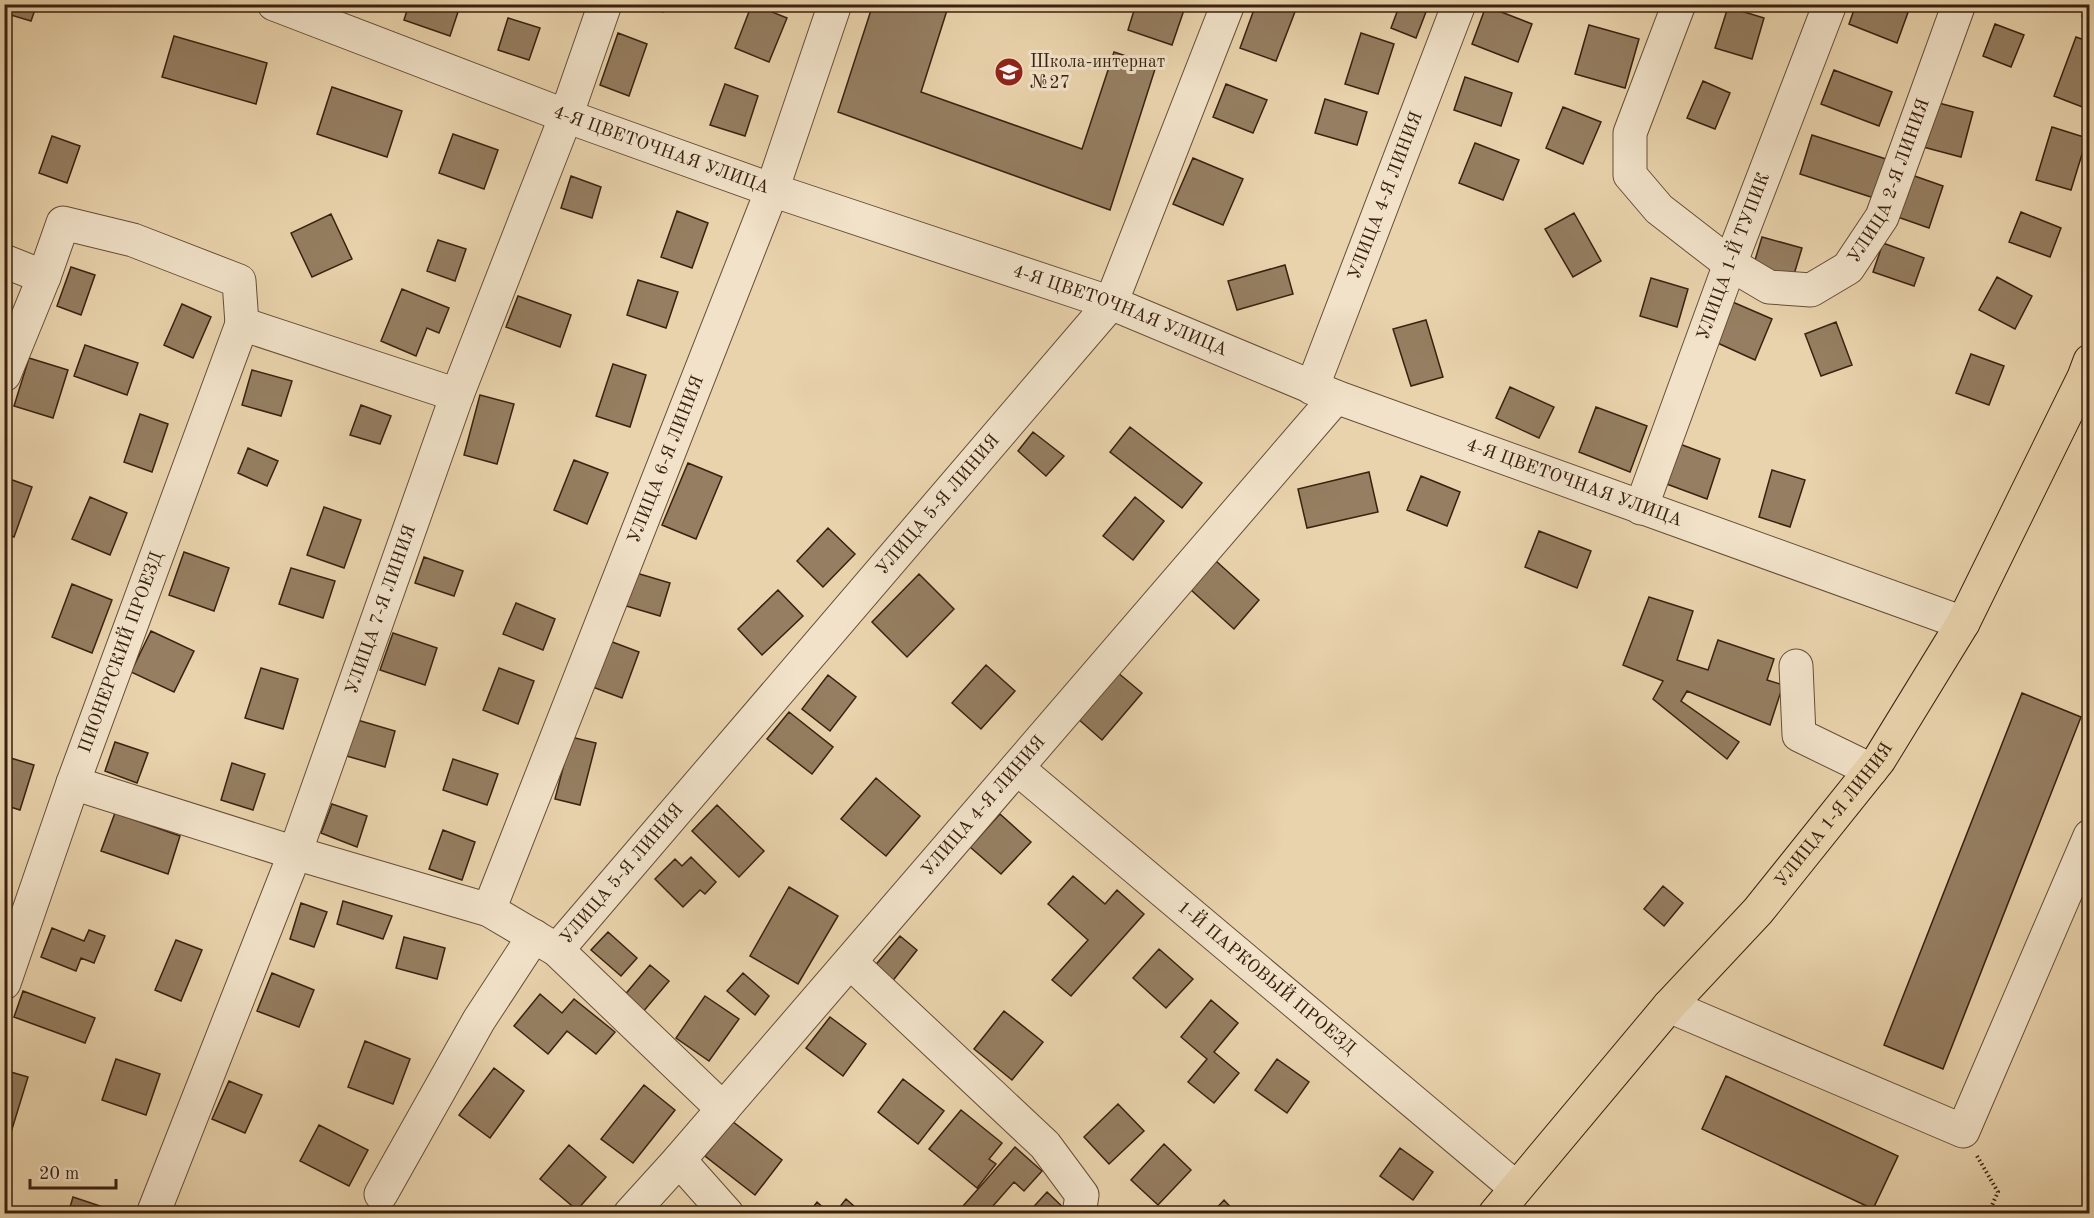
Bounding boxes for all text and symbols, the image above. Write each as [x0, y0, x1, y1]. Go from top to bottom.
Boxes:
place label: Школа-интернат №27 [1030, 53, 1165, 92]
school or university icon: Школа-интернат №27 [993, 56, 1025, 88]
street label: УЛИЦА 2-Я ЛИНИЯ [1845, 96, 1933, 266]
street label: 4-Я ЦВЕТОЧНАЯ УЛИЦА [551, 103, 772, 197]
street label: УЛИЦА 4-Я ЛИНИЯ [1345, 109, 1426, 282]
street label: УЛИЦА 1-Й ТУПИК [1694, 170, 1773, 343]
street label: 4-Я ЦВЕТОЧНАЯ УЛИЦА [1010, 262, 1230, 360]
street label: УЛИЦА 6-Я ЛИНИЯ [625, 373, 707, 546]
street label: УЛИЦА 5-Я ЛИНИЯ [873, 431, 1003, 579]
street label: 4-Я ЦВЕТОЧНАЯ УЛИЦА [1464, 436, 1685, 530]
street label: УЛИЦА 7-Я ЛИНИЯ [343, 523, 419, 697]
street label: ПИОНЕРСКИЙ ПРОЕЗД [76, 549, 166, 755]
street label: УЛИЦА 4-Я ЛИНИЯ [919, 733, 1049, 880]
street label: УЛИЦА 1-Я ЛИНИЯ [1772, 740, 1896, 891]
street label: УЛИЦА 5-Я ЛИНИЯ [557, 800, 687, 948]
street label: 1-Й ПАРКОВЫЙ ПРОЕЗД [1174, 898, 1359, 1058]
scale bar [30, 1152, 116, 1190]
text: 20 m [39, 1165, 79, 1183]

